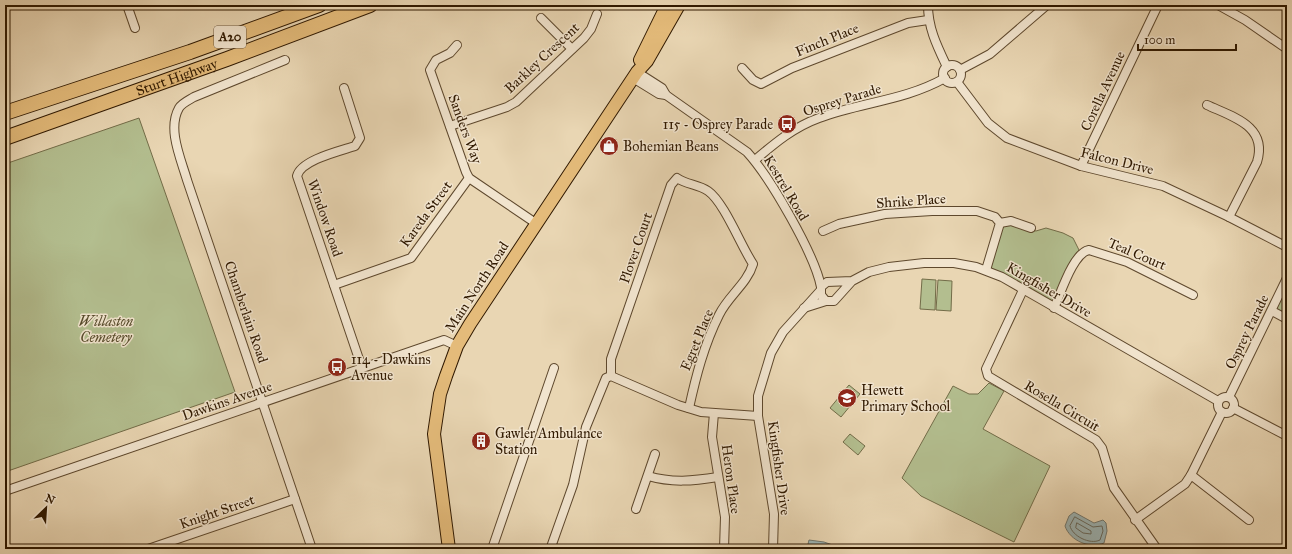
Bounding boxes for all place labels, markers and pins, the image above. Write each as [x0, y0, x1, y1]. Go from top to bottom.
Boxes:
bus stop icon: 115 - Osprey Parade [776, 113, 798, 135]
place label: 115 - Osprey Parade [663, 116, 773, 133]
shop icon: Bohemian Beans [598, 135, 620, 157]
place label: Bohemian Beans [623, 138, 719, 155]
place label: 114 - Dawkins Avenue [350, 351, 431, 384]
bus stop icon: 114 - Dawkins Avenue [326, 356, 348, 378]
place label: Hewett Primary School [861, 382, 950, 415]
school or university icon: Hewett Primary School [836, 387, 858, 409]
place label: Gawler Ambulance Station [495, 425, 603, 458]
building icon: Gawler Ambulance Station [470, 430, 492, 452]

